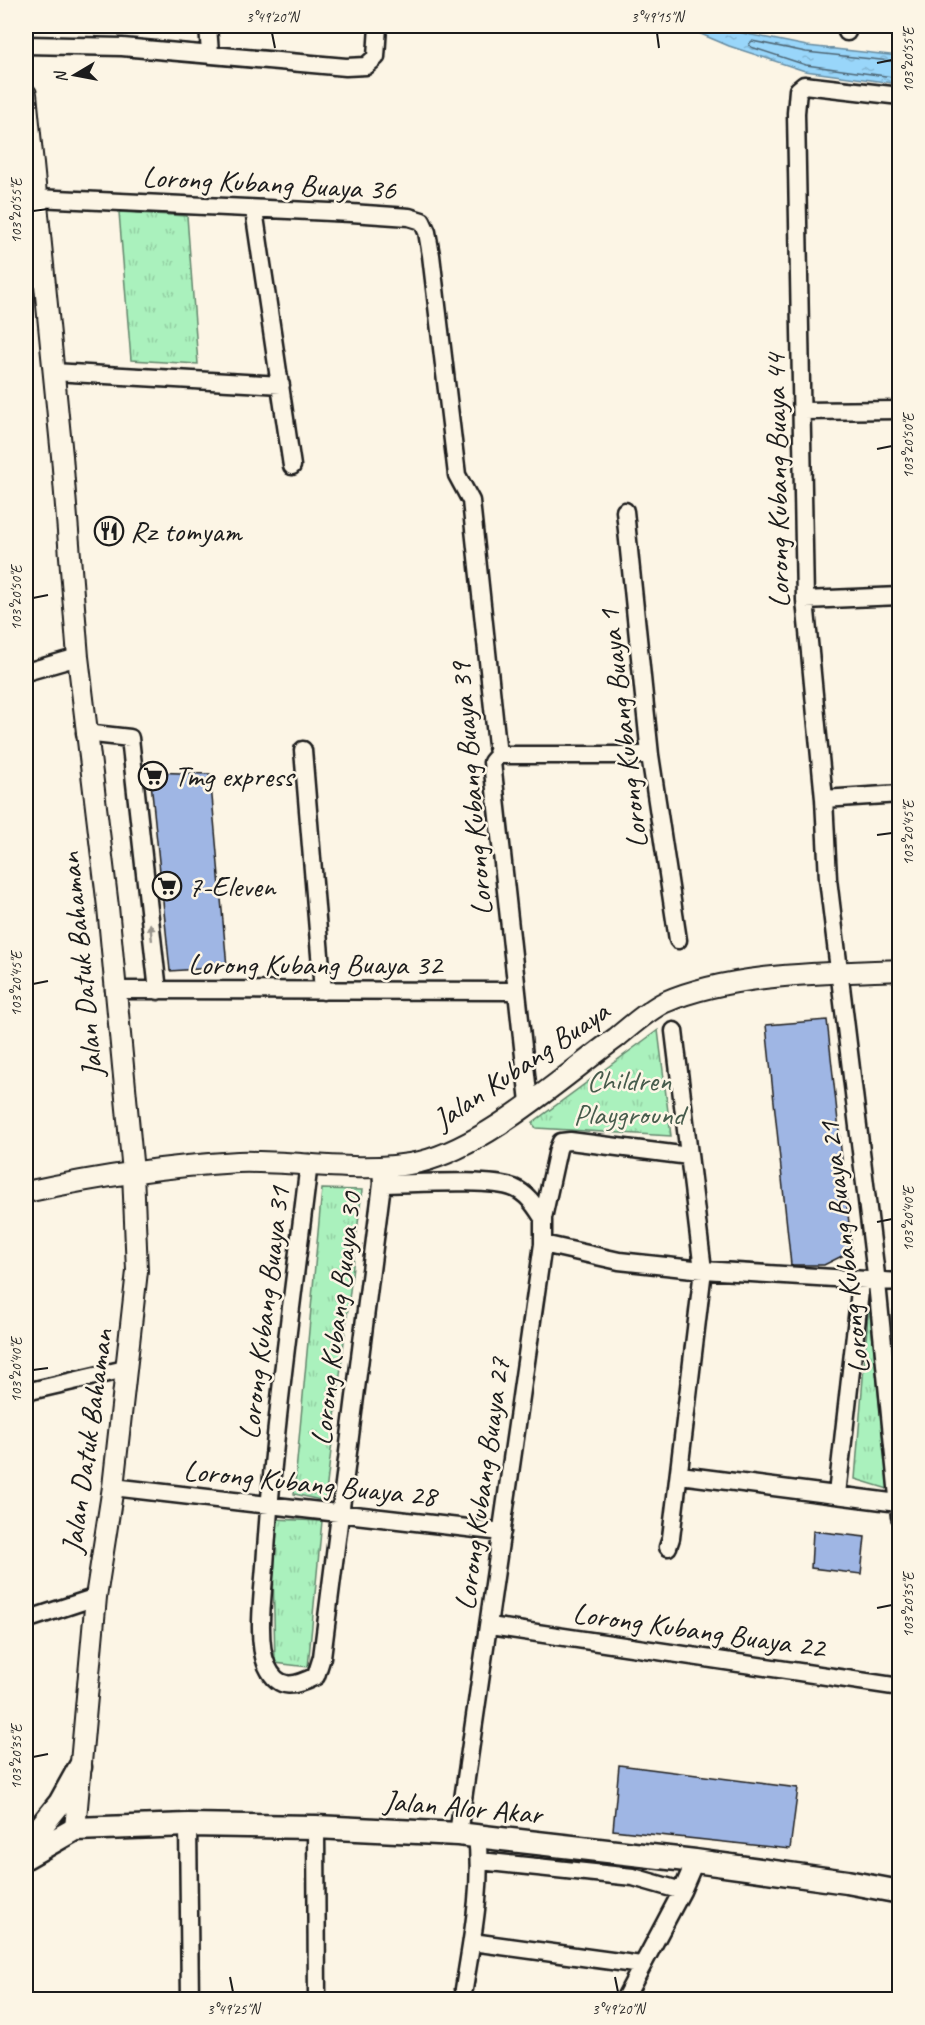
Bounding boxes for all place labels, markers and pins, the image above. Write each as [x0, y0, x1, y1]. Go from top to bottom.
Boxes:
place label: Rz tomyam [130, 512, 243, 550]
restaurant icon: Rz tomyam [93, 515, 125, 547]
place label: Tmg express [174, 757, 296, 795]
supermarket icon: Tmg express [137, 760, 169, 792]
place label: 7-Eleven [188, 867, 277, 905]
supermarket icon: 7-Eleven [151, 870, 183, 902]

